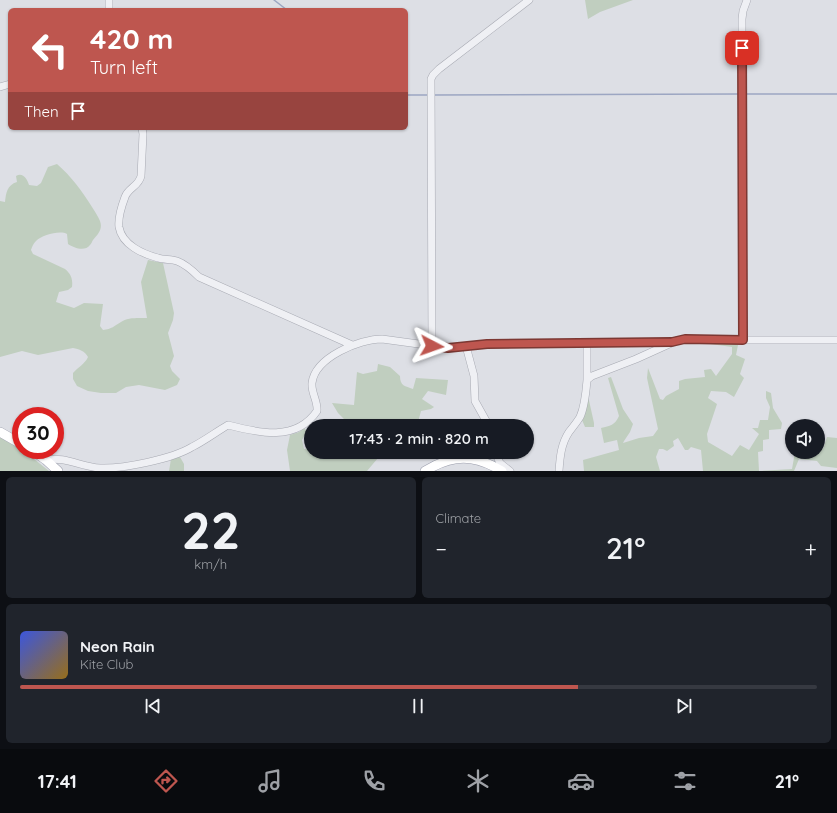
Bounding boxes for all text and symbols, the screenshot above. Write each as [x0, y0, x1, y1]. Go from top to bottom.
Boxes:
text: 420 m [90, 21, 173, 56]
icon: left [24, 24, 76, 76]
pin [725, 31, 759, 65]
icon: arrive [731, 37, 753, 59]
text: Turn left [90, 56, 158, 79]
icon: arrive [67, 100, 89, 122]
text: Then [24, 102, 59, 121]
position arrow [411, 325, 453, 367]
speed limit sign: 30 [12, 407, 64, 459]
map controls [785, 419, 825, 459]
button: sound [785, 419, 825, 459]
text: 17:43 · 2 min · 820 m [349, 429, 489, 448]
text: 22 [181, 497, 240, 562]
text: Climate [436, 510, 481, 526]
text: 21° [606, 529, 646, 567]
text: − [436, 535, 447, 563]
text: + [805, 535, 817, 563]
text: km/h [194, 556, 227, 572]
text: Neon Rain [80, 637, 155, 656]
text: Kite Club [80, 656, 133, 672]
icon: previous [142, 695, 164, 717]
icon: pause [407, 695, 429, 717]
icon: next [673, 695, 695, 717]
icon: directions [152, 767, 180, 795]
icon: music [256, 767, 284, 795]
icon: phone [360, 767, 388, 795]
icon: climate [464, 767, 492, 795]
icon: car [567, 767, 595, 795]
icon: filters [671, 767, 699, 795]
text: 17:41 [38, 770, 77, 793]
text: 21° [775, 770, 799, 793]

